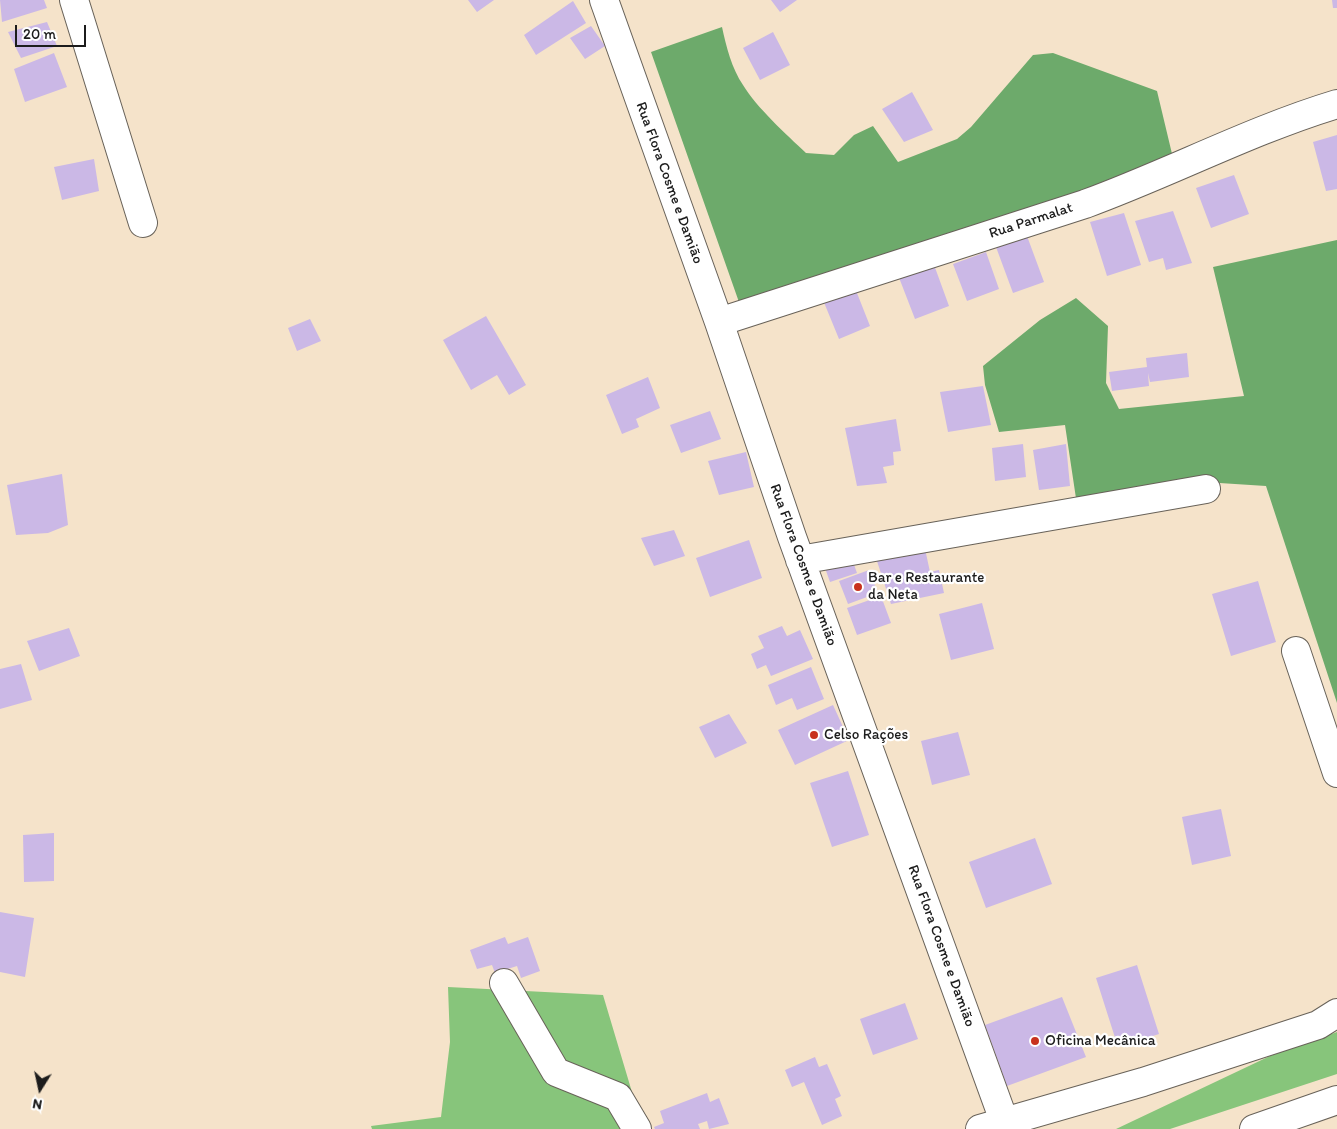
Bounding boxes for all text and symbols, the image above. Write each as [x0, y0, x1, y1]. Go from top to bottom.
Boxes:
scale bar [18, 15, 89, 47]
text: 20 m [23, 25, 56, 43]
street label: Rua Flora Cosme e Damião [631, 100, 707, 266]
street label: Rua Parmalat [987, 199, 1075, 243]
street label: Rua Flora Cosme e Damião [765, 482, 841, 648]
place label: Bar e Restaurante da Neta [868, 569, 984, 604]
marker: Bar e Restaurante da Neta [852, 581, 864, 593]
place label: Celso Rações [824, 726, 908, 744]
marker: Celso Rações [808, 729, 820, 741]
street label: Rua Flora Cosme e Damião [903, 863, 979, 1029]
place label: Oficina Mecânica [1045, 1032, 1155, 1050]
marker: Oficina Mecânica [1029, 1035, 1041, 1047]
north arrow [15, 1064, 65, 1114]
text: N [31, 1095, 43, 1113]

